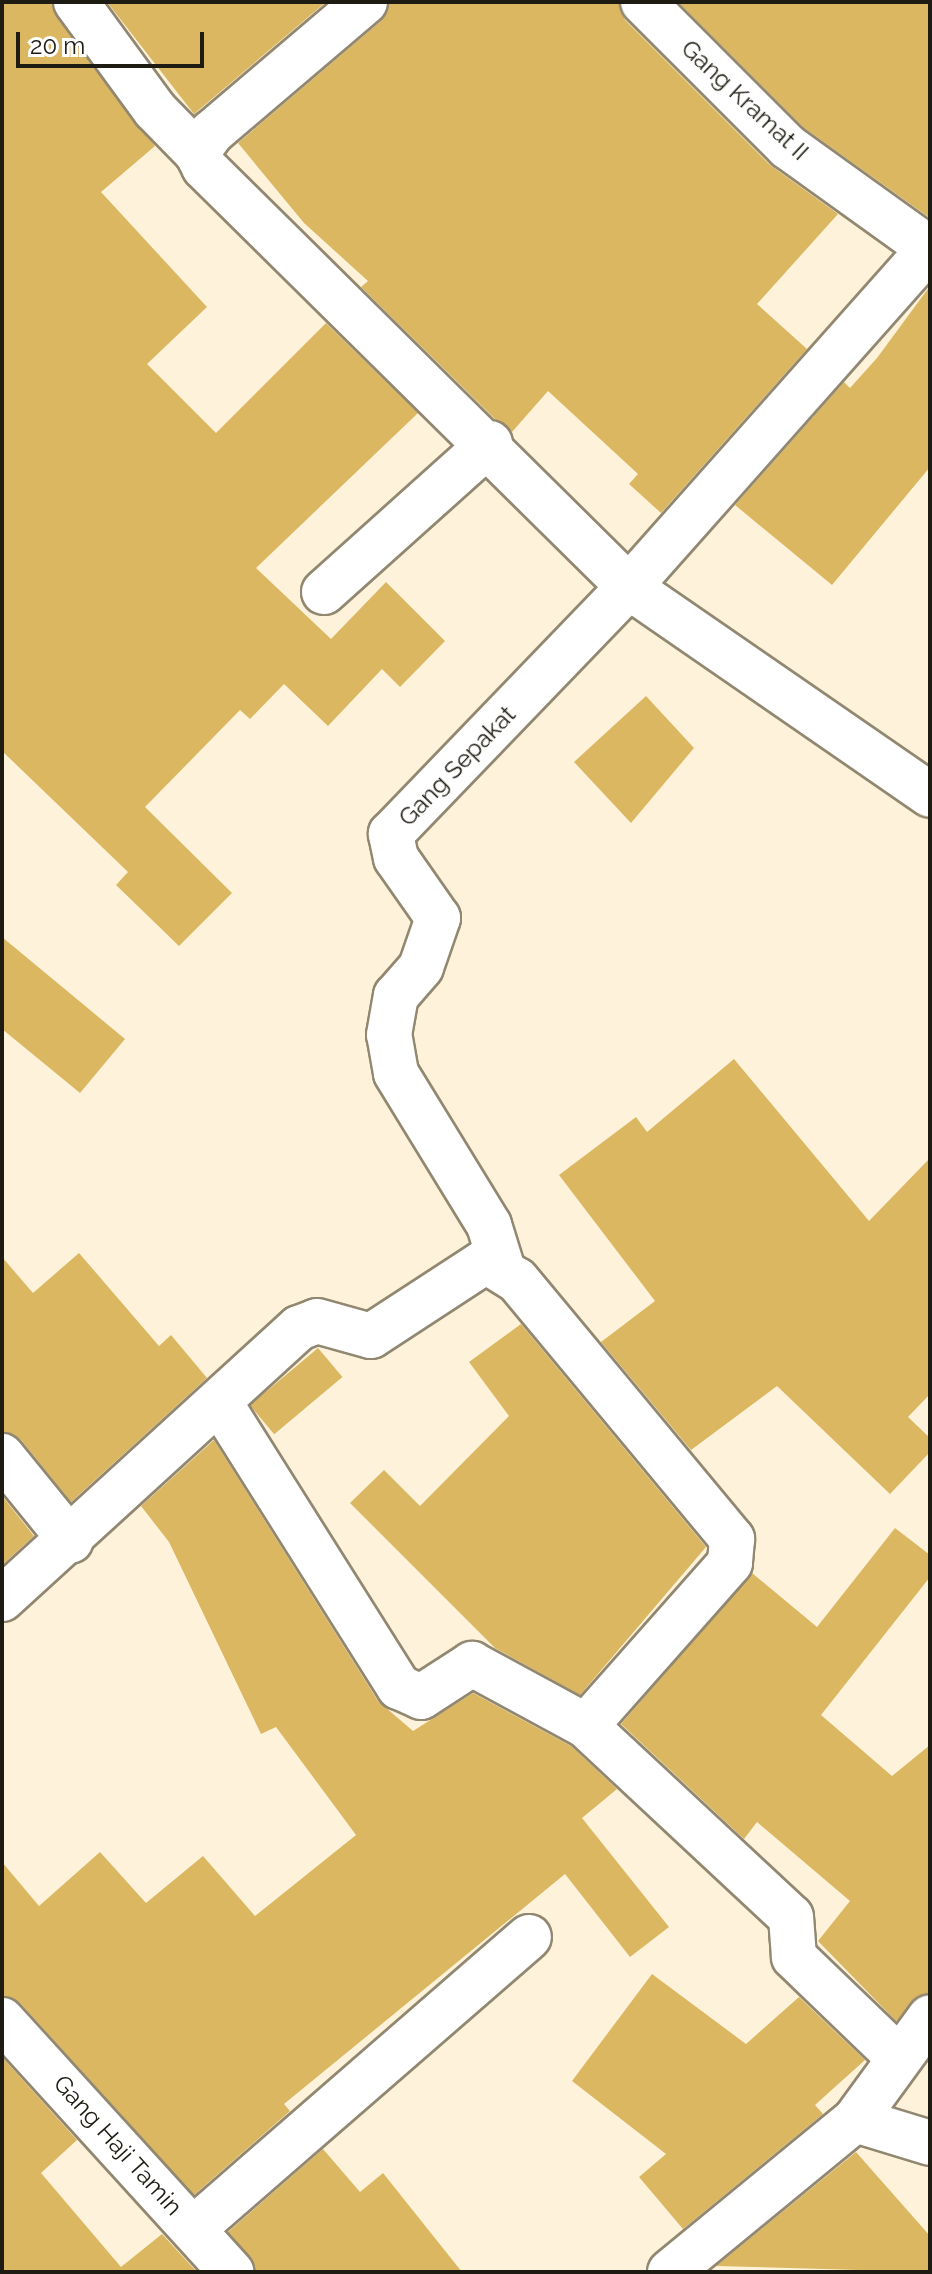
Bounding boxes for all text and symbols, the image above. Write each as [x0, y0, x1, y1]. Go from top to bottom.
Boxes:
scale bar [20, 16, 208, 66]
text: 20 m [30, 31, 85, 60]
street label: Gang Kramat II [676, 34, 814, 166]
street label: Gang Sepakat [393, 700, 521, 832]
street label: Gang Haji Tamin [47, 2069, 189, 2221]

